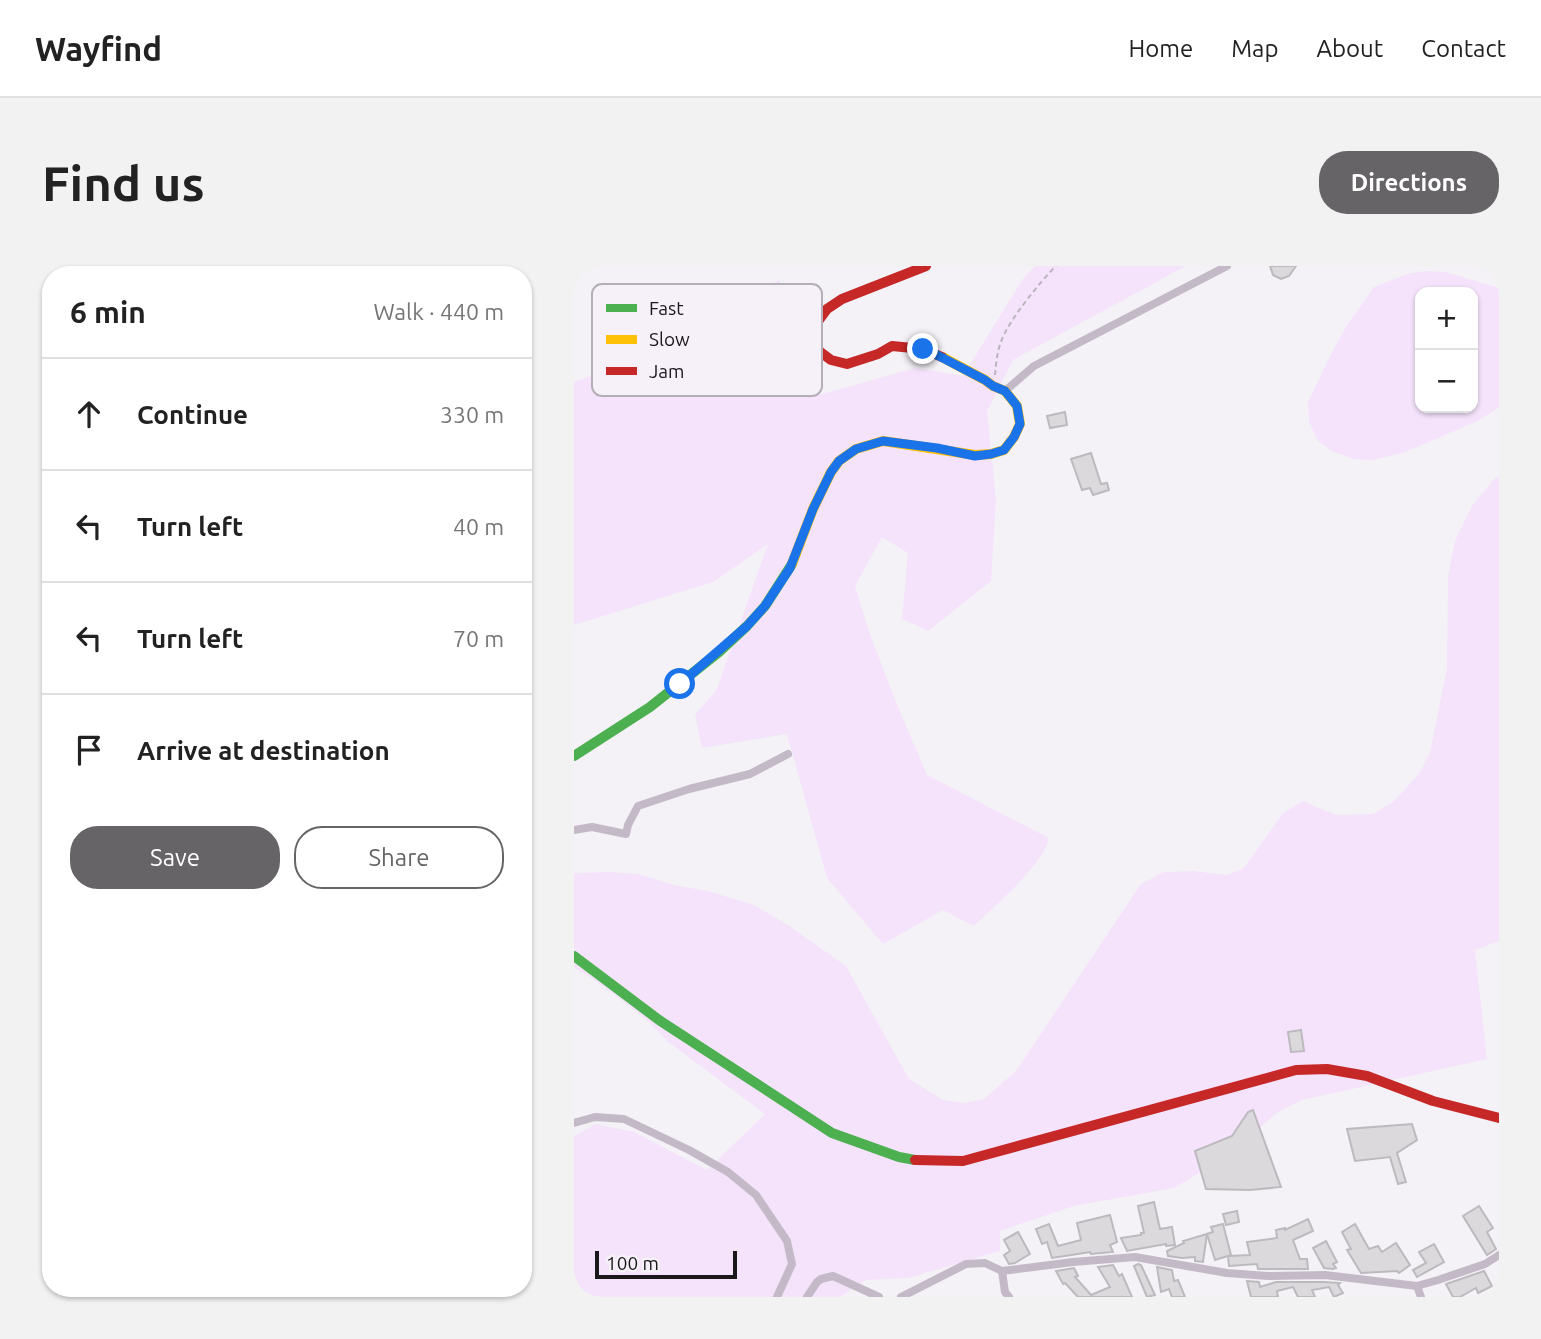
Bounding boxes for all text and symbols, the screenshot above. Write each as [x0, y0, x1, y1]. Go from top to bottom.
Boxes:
text: Wayfind [35, 30, 162, 67]
text: Home [1128, 35, 1193, 62]
text: Map [1231, 35, 1278, 62]
text: About [1316, 35, 1383, 62]
text: Contact [1421, 35, 1506, 62]
button: Directions [1319, 151, 1499, 214]
text: Find us [42, 155, 205, 210]
legend [592, 284, 822, 396]
map controls [1415, 287, 1478, 413]
button: + [1415, 287, 1478, 350]
text: 6 min [70, 295, 146, 329]
text: Fast [649, 297, 684, 319]
text: Walk · 440 m [373, 299, 504, 324]
text: Slow [649, 328, 690, 350]
route end [907, 333, 938, 364]
button: − [1415, 350, 1478, 413]
text: Jam [649, 360, 685, 382]
icon: ahead [70, 395, 108, 433]
text: Continue [137, 400, 248, 429]
text: 330 m [440, 402, 504, 427]
icon: left [70, 507, 108, 545]
text: Turn left [137, 512, 243, 541]
text: 40 m [453, 514, 504, 539]
icon: left [70, 619, 108, 657]
text: Turn left [137, 624, 243, 653]
text: 70 m [453, 626, 504, 651]
route start [664, 668, 695, 699]
icon: arrive [70, 731, 108, 769]
text: Arrive at destination [137, 736, 390, 765]
button: Save [70, 826, 280, 889]
button: Share [294, 826, 504, 889]
scale bar [595, 1248, 737, 1280]
text: 100 m [606, 1252, 659, 1274]

